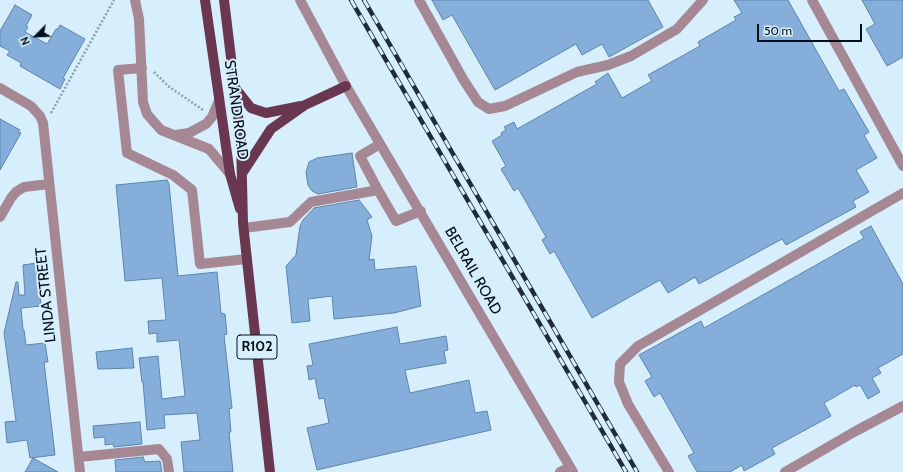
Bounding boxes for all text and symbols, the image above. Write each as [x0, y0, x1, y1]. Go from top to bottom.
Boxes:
north arrow [16, 16, 56, 56]
scale bar [759, 16, 864, 42]
text: 50 m [764, 23, 792, 38]
text: N [17, 34, 33, 47]
street label: STRAND ROAD [220, 59, 252, 161]
street label: BELRAIL ROAD [441, 224, 505, 318]
street label: LINDA STREET [32, 246, 60, 344]
road number: R102 [237, 335, 277, 359]

